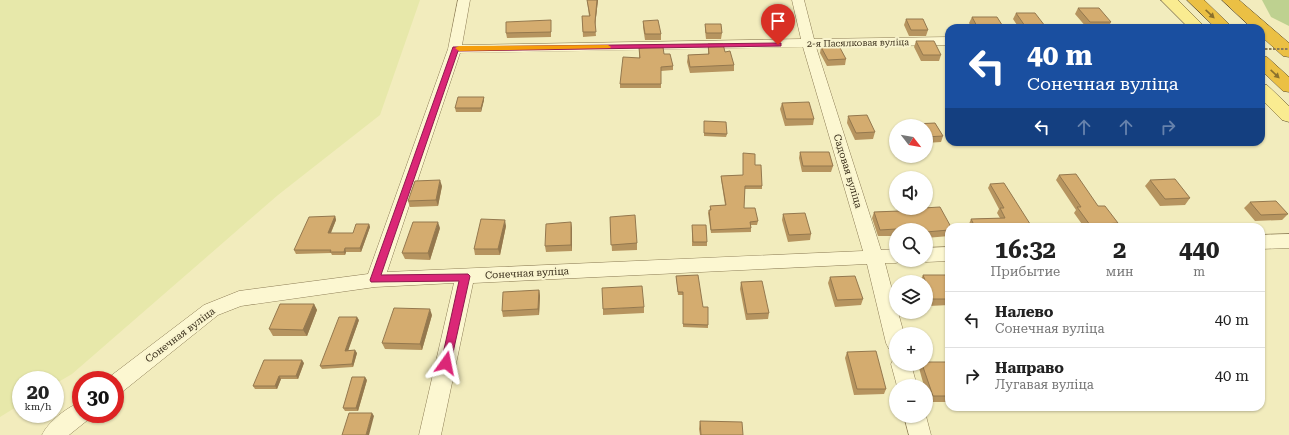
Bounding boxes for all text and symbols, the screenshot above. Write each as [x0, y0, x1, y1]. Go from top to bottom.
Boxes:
pin [761, 4, 795, 45]
one-way arrow [1205, 9, 1215, 19]
icon: arrive [767, 10, 789, 32]
street label: 2-я Пасялковая вуліца [807, 37, 909, 49]
text: 40 m [1027, 39, 1092, 72]
icon: left [961, 40, 1013, 92]
one-way arrow [1270, 69, 1280, 79]
text: Сонечная вуліца [1027, 73, 1179, 94]
icon: left [1031, 116, 1053, 138]
icon: ahead [1073, 116, 1095, 138]
icon: ahead [1115, 116, 1137, 138]
icon: right [1157, 116, 1179, 138]
north arrow [889, 119, 933, 163]
map controls [889, 119, 933, 423]
street label: Садовая вуліца [831, 133, 865, 210]
button: sound [889, 171, 933, 215]
button: search [889, 223, 933, 267]
text: 16:32 [995, 236, 1056, 264]
text: 2 [1113, 236, 1126, 264]
text: 440 [1179, 236, 1219, 264]
text: Прибытие [991, 264, 1060, 279]
text: мин [1106, 264, 1134, 279]
text: m [1193, 264, 1205, 279]
street label: Сонечная вуліца [485, 265, 570, 281]
button: layers [889, 275, 933, 319]
text: Налево [995, 303, 1054, 321]
street label: Сонечная вуліца [143, 305, 217, 365]
icon: left [961, 309, 983, 331]
text: 40 m [1215, 311, 1249, 329]
text: Сонечная вуліца [995, 321, 1104, 336]
button: + [889, 327, 933, 371]
position arrow [425, 342, 467, 384]
text: Направо [995, 359, 1064, 377]
icon: right [961, 365, 983, 387]
text: 40 m [1215, 367, 1249, 385]
speed limit sign: 30 [72, 371, 124, 423]
text: Лугавая вуліца [995, 377, 1094, 392]
button: − [889, 379, 933, 423]
text: 20 [27, 380, 49, 404]
text: km/h [25, 401, 51, 412]

